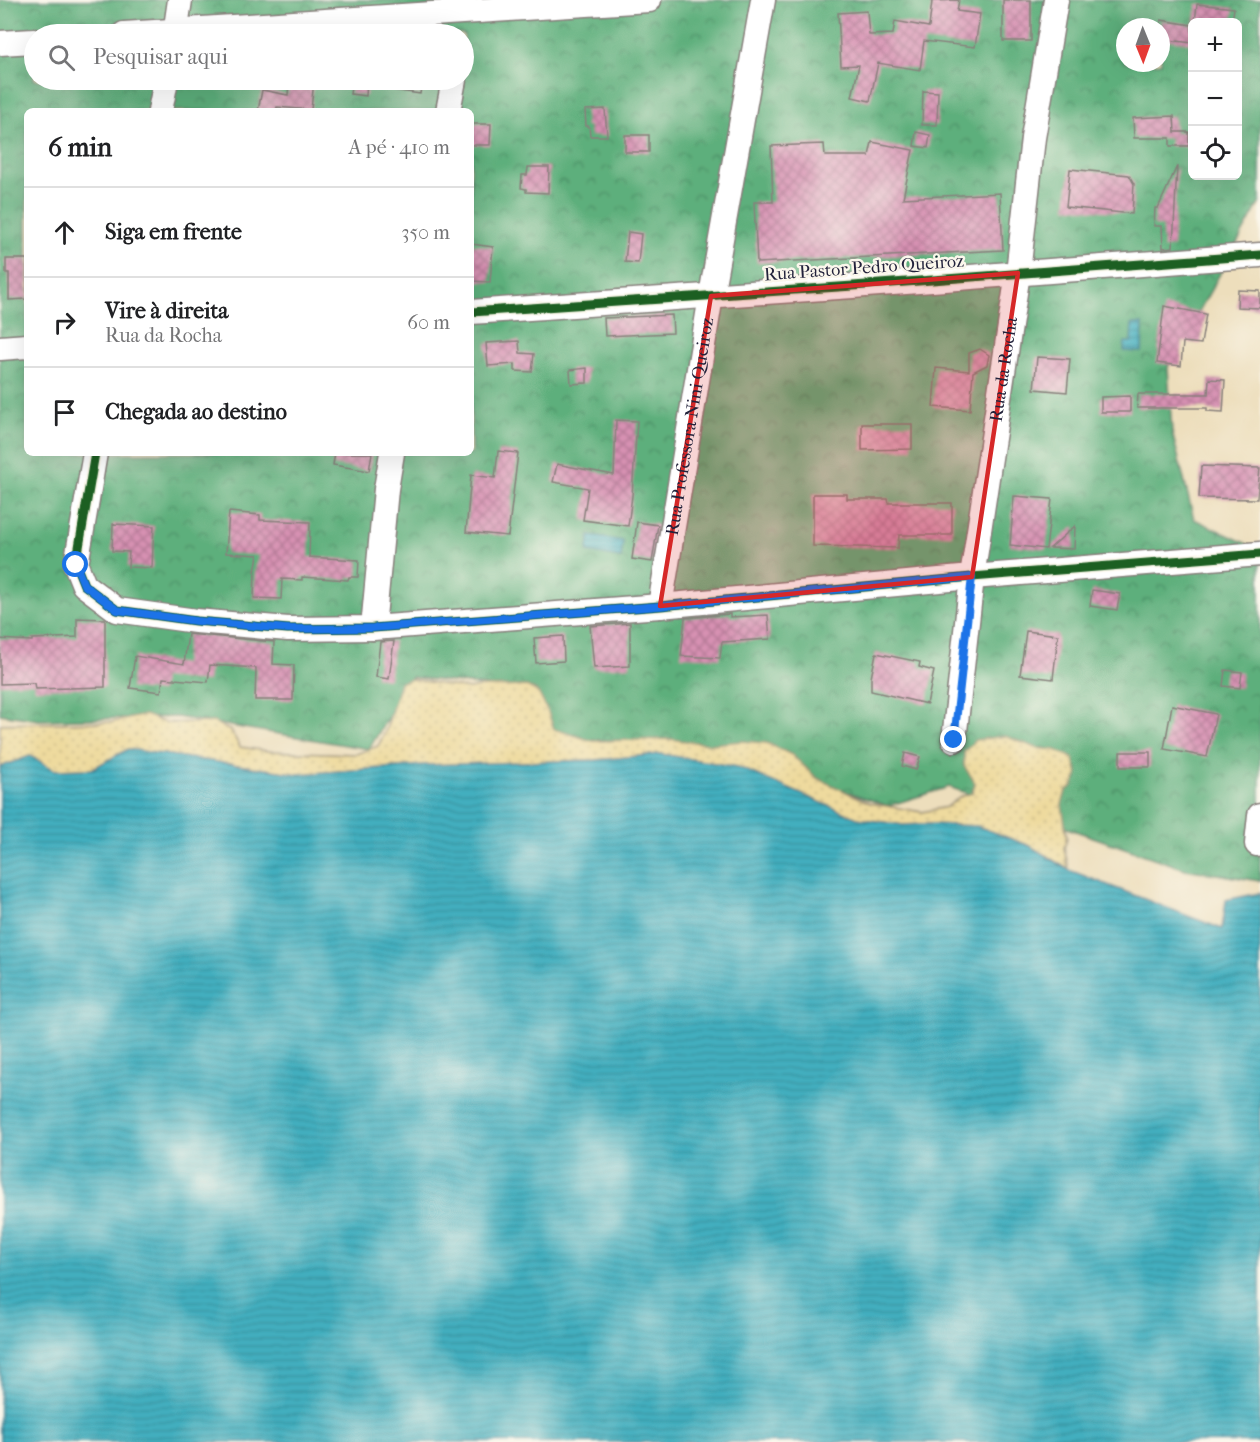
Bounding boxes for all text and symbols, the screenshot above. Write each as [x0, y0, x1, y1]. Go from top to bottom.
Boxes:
north arrow [1116, 18, 1170, 72]
map controls [1188, 18, 1242, 180]
button: + [1188, 18, 1242, 72]
search box [24, 24, 474, 90]
icon: search [45, 41, 78, 74]
text: Pesquisar aqui [93, 44, 228, 70]
button: − [1188, 72, 1242, 126]
button: locate [1188, 126, 1242, 180]
text: 6 min [48, 132, 112, 163]
text: A pé · 410 m [349, 136, 450, 159]
icon: ahead [48, 216, 81, 249]
text: Siga em frente [105, 219, 242, 245]
text: 350 m [401, 221, 450, 244]
street label: Rua Pastor Pedro Queiroz [763, 251, 965, 285]
text: Vire à direita [105, 298, 228, 324]
icon: right [48, 306, 81, 339]
text: 60 m [407, 311, 450, 334]
street label: Rua da Rocha [985, 315, 1022, 423]
street label: Rua Professora Nini Queiroz [661, 316, 718, 537]
text: Rua da Rocha [105, 324, 222, 347]
icon: arrive [48, 396, 81, 429]
text: Chegada ao destino [105, 399, 287, 425]
route start [62, 551, 88, 577]
route end [940, 726, 966, 752]

